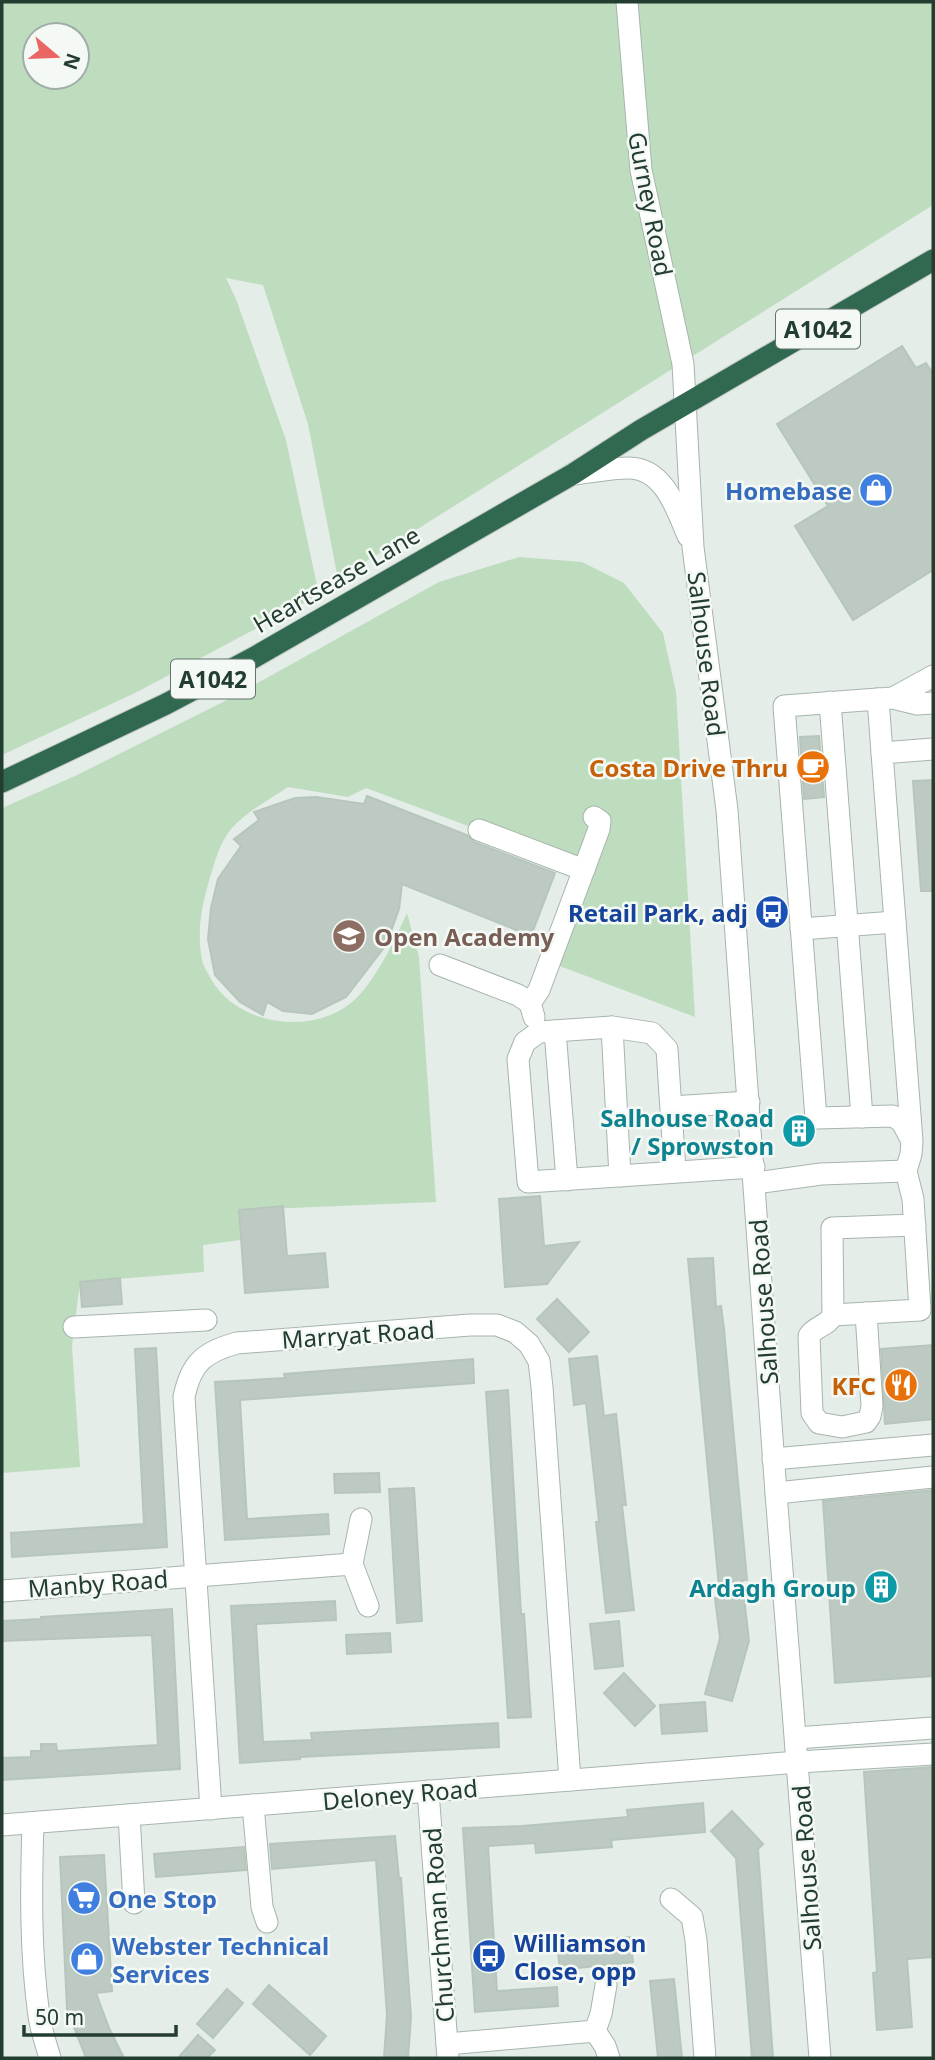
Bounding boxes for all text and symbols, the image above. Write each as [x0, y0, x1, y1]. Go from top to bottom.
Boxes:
north arrow [21, 21, 91, 91]
text: N [57, 50, 87, 73]
street label: Gurney Road [621, 129, 681, 279]
road number: A1042 [776, 310, 860, 348]
shop icon: Homebase [857, 471, 895, 509]
place label: Homebase [725, 474, 852, 507]
street label: Heartsease Lane [247, 518, 425, 640]
street label: Salhouse Road [681, 570, 733, 738]
road number: A1042 [171, 660, 255, 698]
cafe icon: Costa Drive Thru [794, 748, 832, 786]
place label: Costa Drive Thru [589, 751, 788, 784]
bus stop icon: Retail Park, adj [753, 893, 791, 931]
place label: Retail Park, adj [568, 896, 748, 929]
school or university icon: Open Academy [330, 917, 368, 955]
place label: Open Academy [374, 920, 555, 953]
place label: Salhouse Road / Sprowston [600, 1101, 774, 1162]
building icon: Salhouse Road / Sprowston [780, 1112, 818, 1150]
street label: Salhouse Road [741, 1218, 785, 1386]
street label: Marryat Road [280, 1312, 436, 1356]
restaurant icon: KFC [882, 1366, 920, 1404]
place label: KFC [831, 1369, 876, 1402]
street label: Manby Road [27, 1562, 169, 1604]
building icon: Ardagh Group [862, 1568, 900, 1606]
place label: Ardagh Group [689, 1571, 856, 1604]
street label: Deloney Road [321, 1771, 479, 1817]
street label: Salhouse Road [784, 1784, 828, 1952]
street label: Churchman Road [415, 1826, 461, 2024]
supermarket icon: One Stop [65, 1879, 103, 1917]
place label: One Stop [108, 1882, 217, 1915]
place label: Williamson Close, opp [514, 1926, 646, 1987]
place label: Webster Technical Services [112, 1929, 329, 1990]
bus stop icon: Williamson Close, opp [470, 1937, 508, 1975]
shop icon: Webster Technical Services [68, 1940, 106, 1978]
scale bar [24, 1994, 177, 2038]
text: 50 m [35, 2003, 84, 2031]

